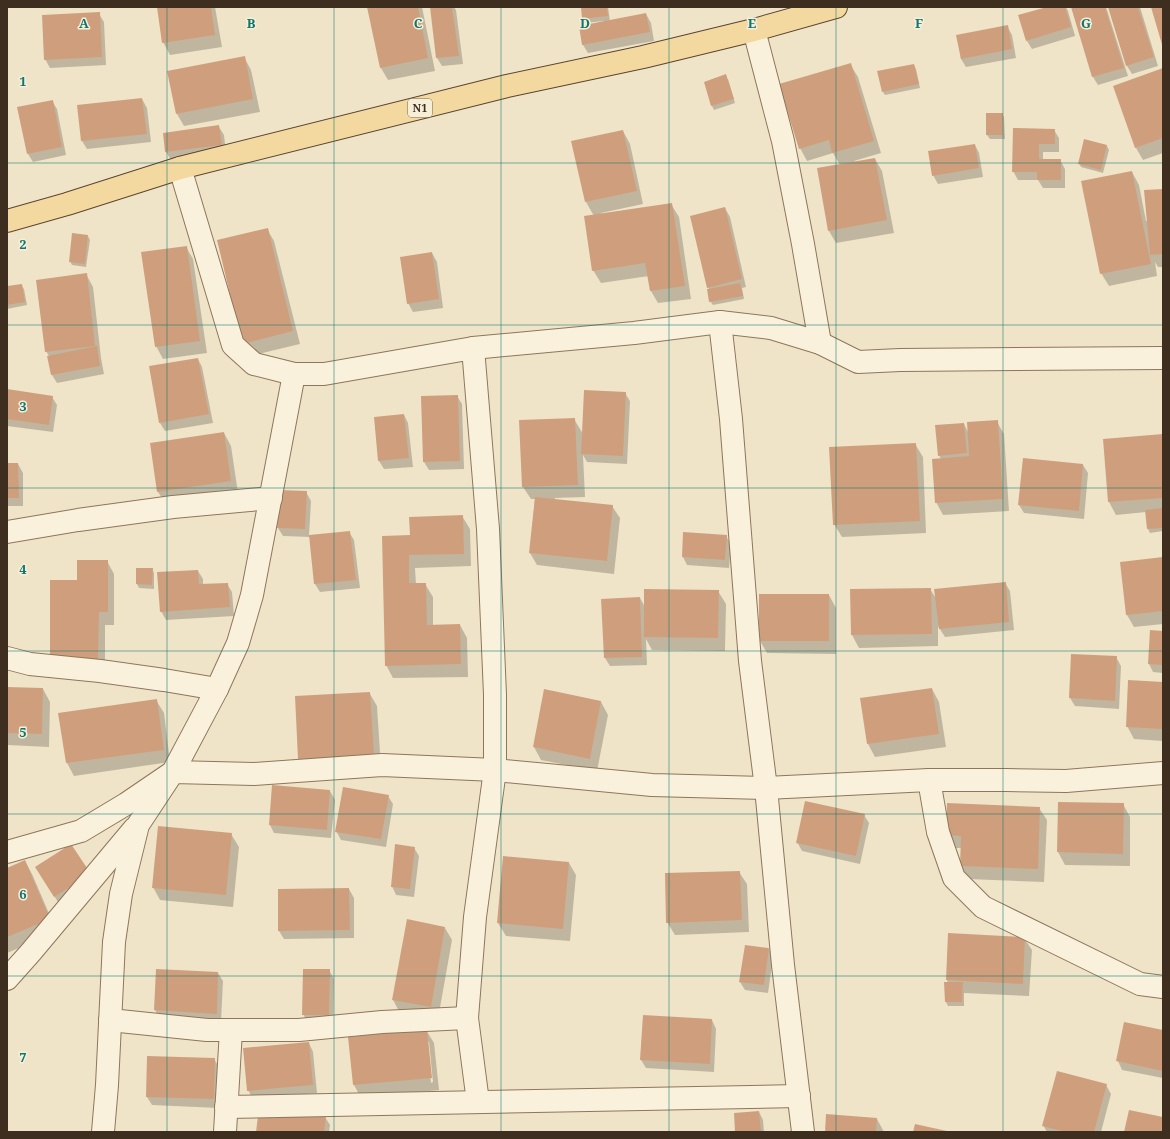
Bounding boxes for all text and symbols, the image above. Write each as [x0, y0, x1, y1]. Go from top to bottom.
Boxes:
text: A [79, 14, 89, 32]
text: B [247, 14, 256, 32]
text: C [414, 14, 423, 32]
text: D [580, 14, 590, 32]
text: E [748, 14, 757, 32]
text: F [915, 14, 923, 32]
text: G [1081, 14, 1091, 32]
text: 1 [19, 72, 27, 90]
road number: N1 [408, 99, 432, 117]
text: 2 [19, 235, 27, 253]
text: 3 [19, 397, 27, 415]
text: 4 [19, 560, 27, 578]
text: 5 [19, 723, 27, 741]
text: 6 [19, 885, 27, 903]
text: 7 [19, 1048, 27, 1066]

